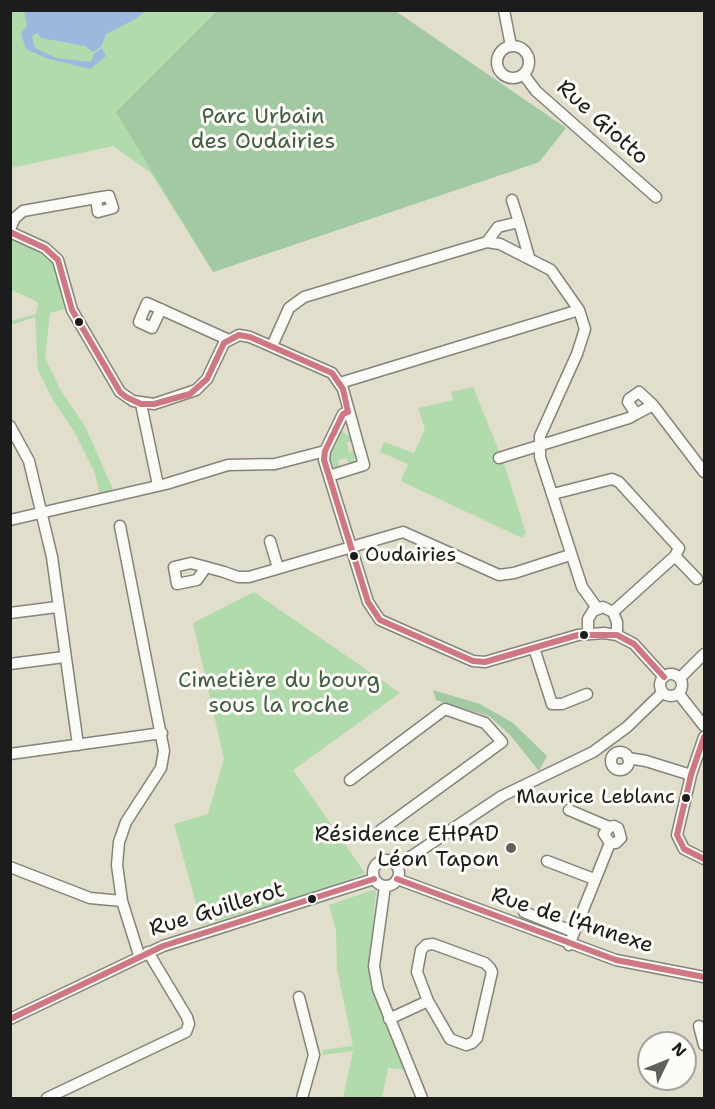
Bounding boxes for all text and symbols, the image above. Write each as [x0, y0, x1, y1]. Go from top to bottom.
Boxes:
street label: Rue Giotto [551, 75, 653, 171]
park label: Parc Urbain des Oudairies [191, 104, 335, 156]
unlabelled marker [73, 316, 85, 328]
place label: Oudairies [365, 544, 456, 568]
marker: Oudairies [348, 550, 360, 562]
unlabelled marker [578, 629, 590, 641]
park label: Cimetière du bourg sous la roche [178, 668, 380, 720]
place label: Maurice Leblanc [516, 786, 675, 810]
marker: Maurice Leblanc [680, 792, 692, 804]
place label: Résidence EHPAD Léon Tapon [314, 822, 499, 873]
marker: Résidence EHPAD Léon Tapon [504, 841, 518, 855]
street label: Rue Guillerot [146, 877, 288, 943]
street label: Rue de l'Annexe [488, 882, 656, 960]
unlabelled marker [306, 893, 318, 905]
north arrow [637, 1031, 697, 1091]
text: N [667, 1038, 691, 1062]

